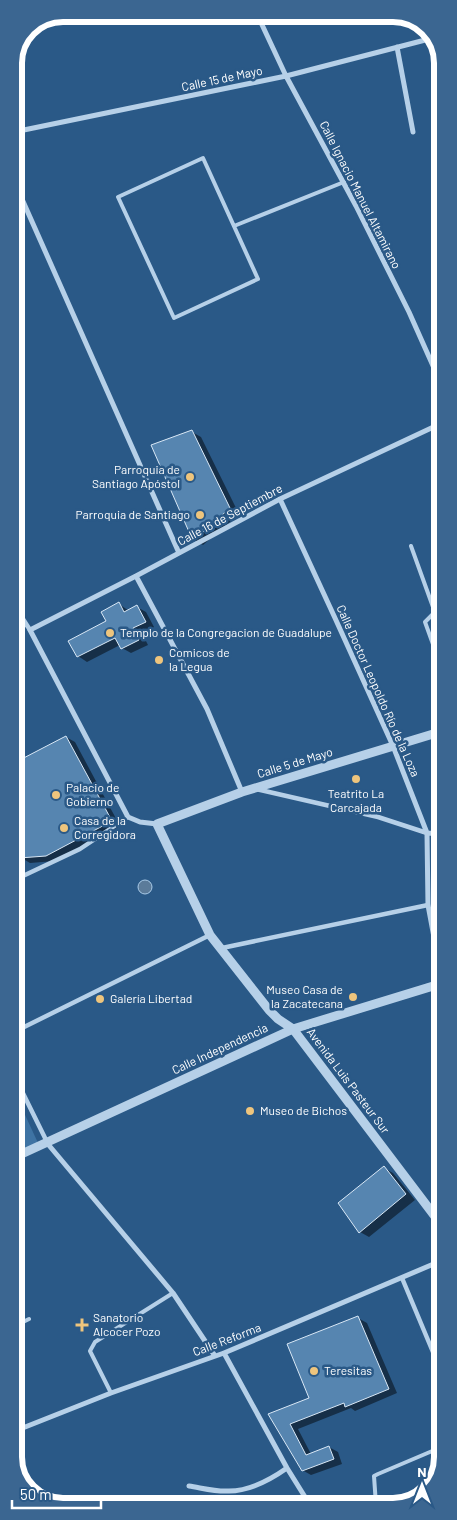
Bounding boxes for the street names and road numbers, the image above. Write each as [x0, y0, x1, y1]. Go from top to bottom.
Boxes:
street label: Calle 15 de Mayo [180, 63, 263, 93]
street label: Calle Ignacio Manuel Altamirano [317, 118, 404, 271]
street label: Calle 16 de Septiembre [175, 481, 284, 548]
street label: Calle Doctor Leopoldo Río de la Loza [335, 602, 423, 779]
street label: Calle 5 de Mayo [255, 744, 334, 780]
street label: Calle Independencia [169, 1020, 270, 1076]
street label: Avenida Luis Pasteur Sur [305, 1025, 393, 1136]
street label: Calle Reforma [191, 1320, 263, 1358]

